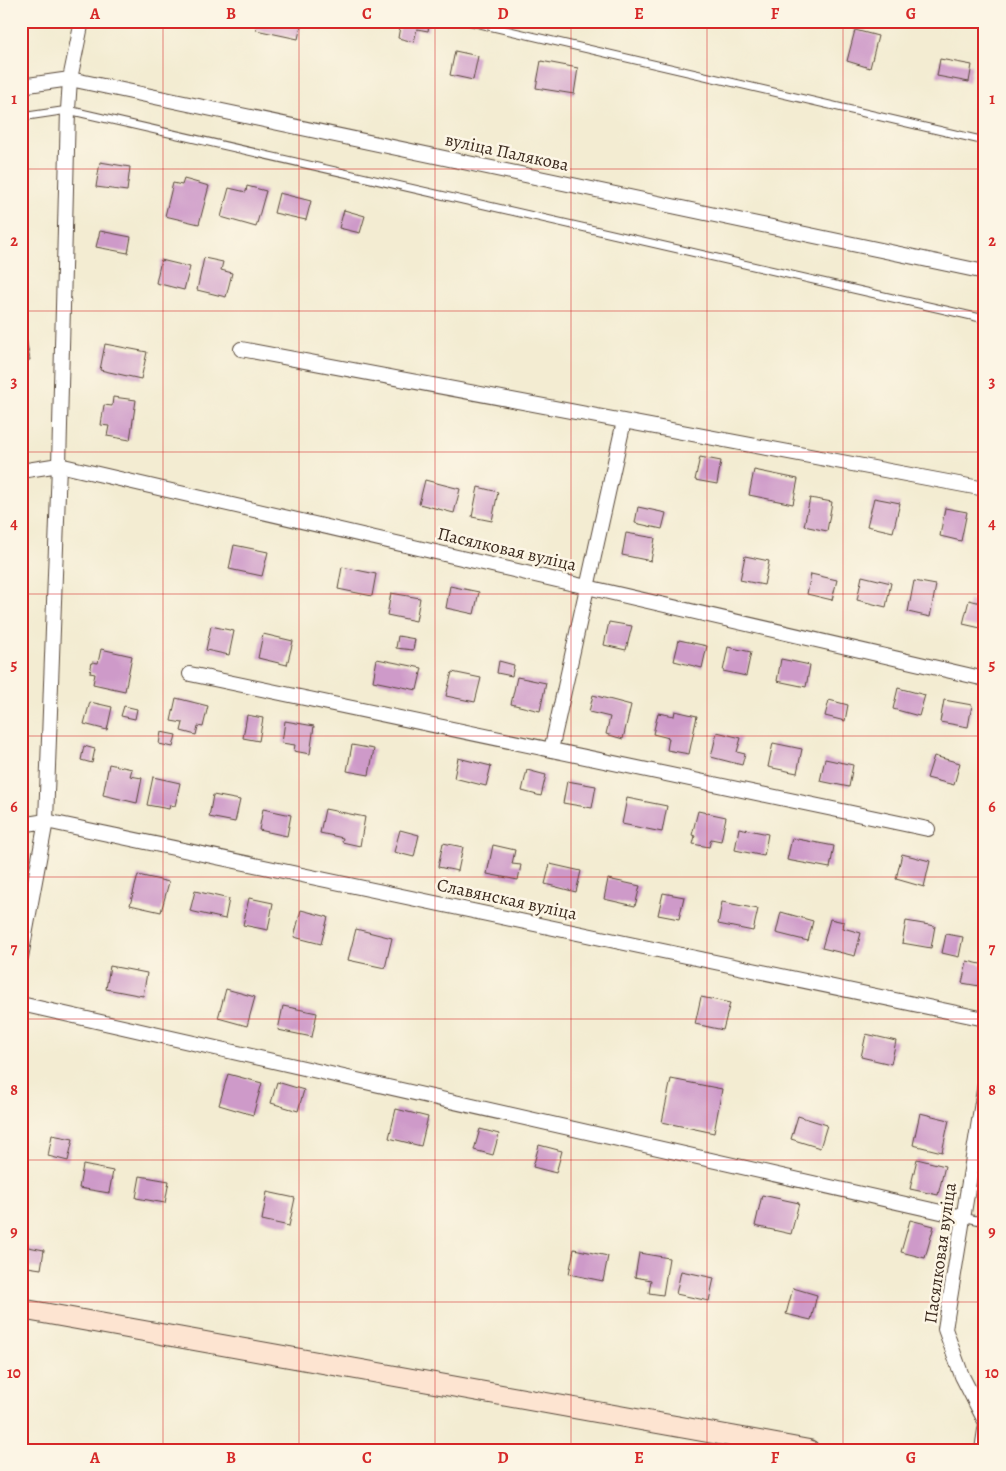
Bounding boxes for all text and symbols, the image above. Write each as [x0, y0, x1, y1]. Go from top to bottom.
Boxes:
text: A [89, 3, 101, 25]
text: B [226, 3, 236, 25]
text: C [362, 3, 372, 25]
text: D [497, 3, 509, 25]
text: E [634, 3, 644, 25]
text: F [771, 3, 780, 25]
text: G [906, 3, 916, 25]
text: 1 [11, 88, 17, 110]
text: 1 [989, 88, 995, 110]
street label: вуліца Палякова [443, 127, 572, 177]
text: 2 [10, 230, 18, 252]
text: 2 [988, 230, 996, 252]
text: 3 [11, 371, 18, 393]
text: 3 [989, 371, 996, 393]
text: 4 [10, 513, 18, 535]
text: 4 [988, 513, 996, 535]
street label: Пасялковая вуліца [435, 521, 580, 577]
text: 5 [11, 654, 18, 676]
text: 5 [989, 654, 996, 676]
text: 6 [10, 796, 18, 818]
text: 6 [988, 796, 996, 818]
street label: Славянская вуліца [435, 872, 580, 926]
text: 7 [11, 938, 18, 960]
text: 7 [989, 938, 996, 960]
text: 8 [10, 1079, 18, 1101]
text: 8 [988, 1079, 996, 1101]
street label: Пасялковая вуліца [918, 1180, 962, 1325]
text: 9 [10, 1221, 18, 1243]
text: 9 [988, 1221, 996, 1243]
text: 10 [7, 1362, 21, 1384]
text: 10 [985, 1362, 999, 1384]
text: A [89, 1447, 101, 1469]
text: B [226, 1447, 236, 1469]
text: C [362, 1447, 372, 1469]
text: D [497, 1447, 509, 1469]
text: E [634, 1447, 644, 1469]
text: F [771, 1447, 780, 1469]
text: G [906, 1447, 916, 1469]

